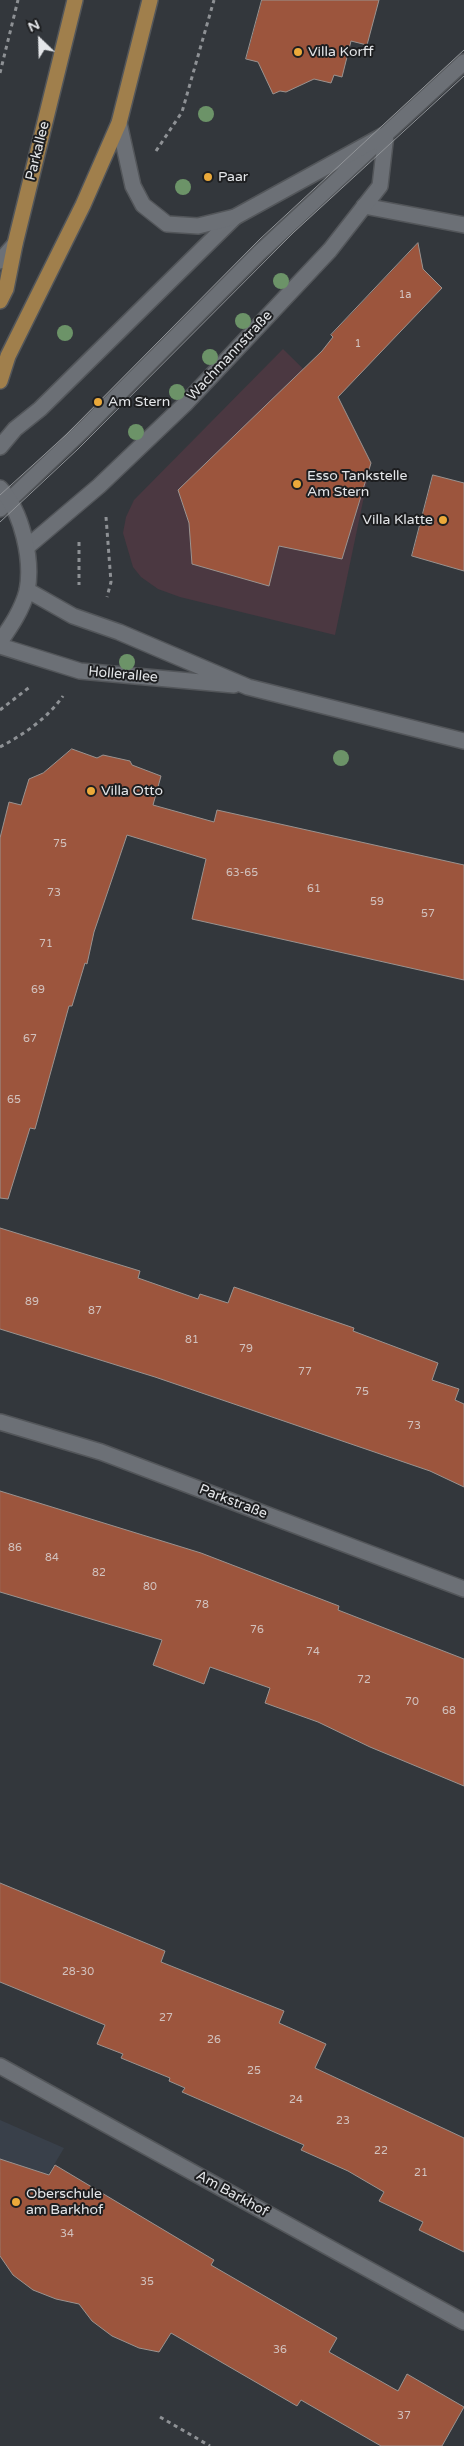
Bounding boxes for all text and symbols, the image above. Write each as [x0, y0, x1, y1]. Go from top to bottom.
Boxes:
north arrow [15, 15, 65, 65]
text: N [25, 16, 42, 36]
place label: Villa Korff [308, 44, 374, 60]
marker: Villa Korff [292, 46, 304, 58]
street label: Parkallee [23, 120, 53, 182]
place label: Paar [218, 169, 248, 185]
marker: Paar [202, 171, 214, 183]
house number: 1a [398, 288, 412, 302]
street label: Wachmannstraße [184, 308, 276, 404]
house number: 1 [355, 337, 361, 351]
place label: Am Stern [108, 394, 170, 410]
marker: Am Stern [92, 396, 104, 408]
place label: Esso Tankstelle Am Stern [307, 468, 408, 501]
marker: Esso Tankstelle Am Stern [291, 478, 303, 490]
place label: Villa Klatte [362, 512, 433, 528]
marker: Villa Klatte [437, 514, 449, 526]
street label: Hollerallee [87, 664, 159, 686]
place label: Villa Otto [101, 783, 163, 799]
marker: Villa Otto [85, 785, 97, 797]
house number: 75 [53, 837, 67, 851]
house number: 63-65 [226, 866, 258, 880]
house number: 61 [307, 882, 321, 896]
house number: 73 [47, 886, 61, 900]
house number: 59 [370, 895, 384, 909]
house number: 57 [421, 907, 435, 921]
house number: 71 [39, 937, 53, 951]
house number: 69 [31, 983, 45, 997]
house number: 67 [23, 1032, 37, 1046]
house number: 65 [7, 1093, 21, 1107]
house number: 89 [25, 1295, 39, 1309]
house number: 87 [88, 1304, 102, 1318]
house number: 81 [185, 1333, 199, 1347]
house number: 79 [239, 1342, 253, 1356]
house number: 77 [298, 1365, 312, 1379]
house number: 75 [355, 1385, 369, 1399]
house number: 73 [407, 1419, 421, 1433]
street label: Parkstraße [197, 1481, 269, 1523]
house number: 86 [8, 1541, 22, 1555]
house number: 84 [45, 1551, 59, 1565]
house number: 82 [92, 1566, 106, 1580]
house number: 80 [143, 1580, 157, 1594]
house number: 78 [195, 1598, 209, 1612]
house number: 76 [250, 1623, 264, 1637]
house number: 74 [306, 1645, 320, 1659]
house number: 72 [357, 1673, 371, 1687]
house number: 70 [405, 1695, 419, 1709]
house number: 68 [442, 1704, 456, 1718]
house number: 28-30 [62, 1965, 94, 1979]
house number: 27 [159, 2011, 173, 2025]
house number: 26 [207, 2033, 221, 2047]
house number: 25 [247, 2064, 261, 2078]
house number: 24 [289, 2093, 303, 2107]
house number: 23 [336, 2114, 350, 2128]
house number: 22 [374, 2144, 388, 2158]
house number: 21 [414, 2166, 428, 2180]
street label: Am Barkhof [193, 2167, 271, 2221]
place label: Oberschule am Barkhof [26, 2186, 103, 2218]
marker: Oberschule am Barkhof [10, 2196, 22, 2208]
house number: 34 [60, 2227, 74, 2241]
house number: 35 [140, 2275, 154, 2289]
house number: 36 [273, 2343, 287, 2357]
house number: 37 [397, 2409, 411, 2423]

